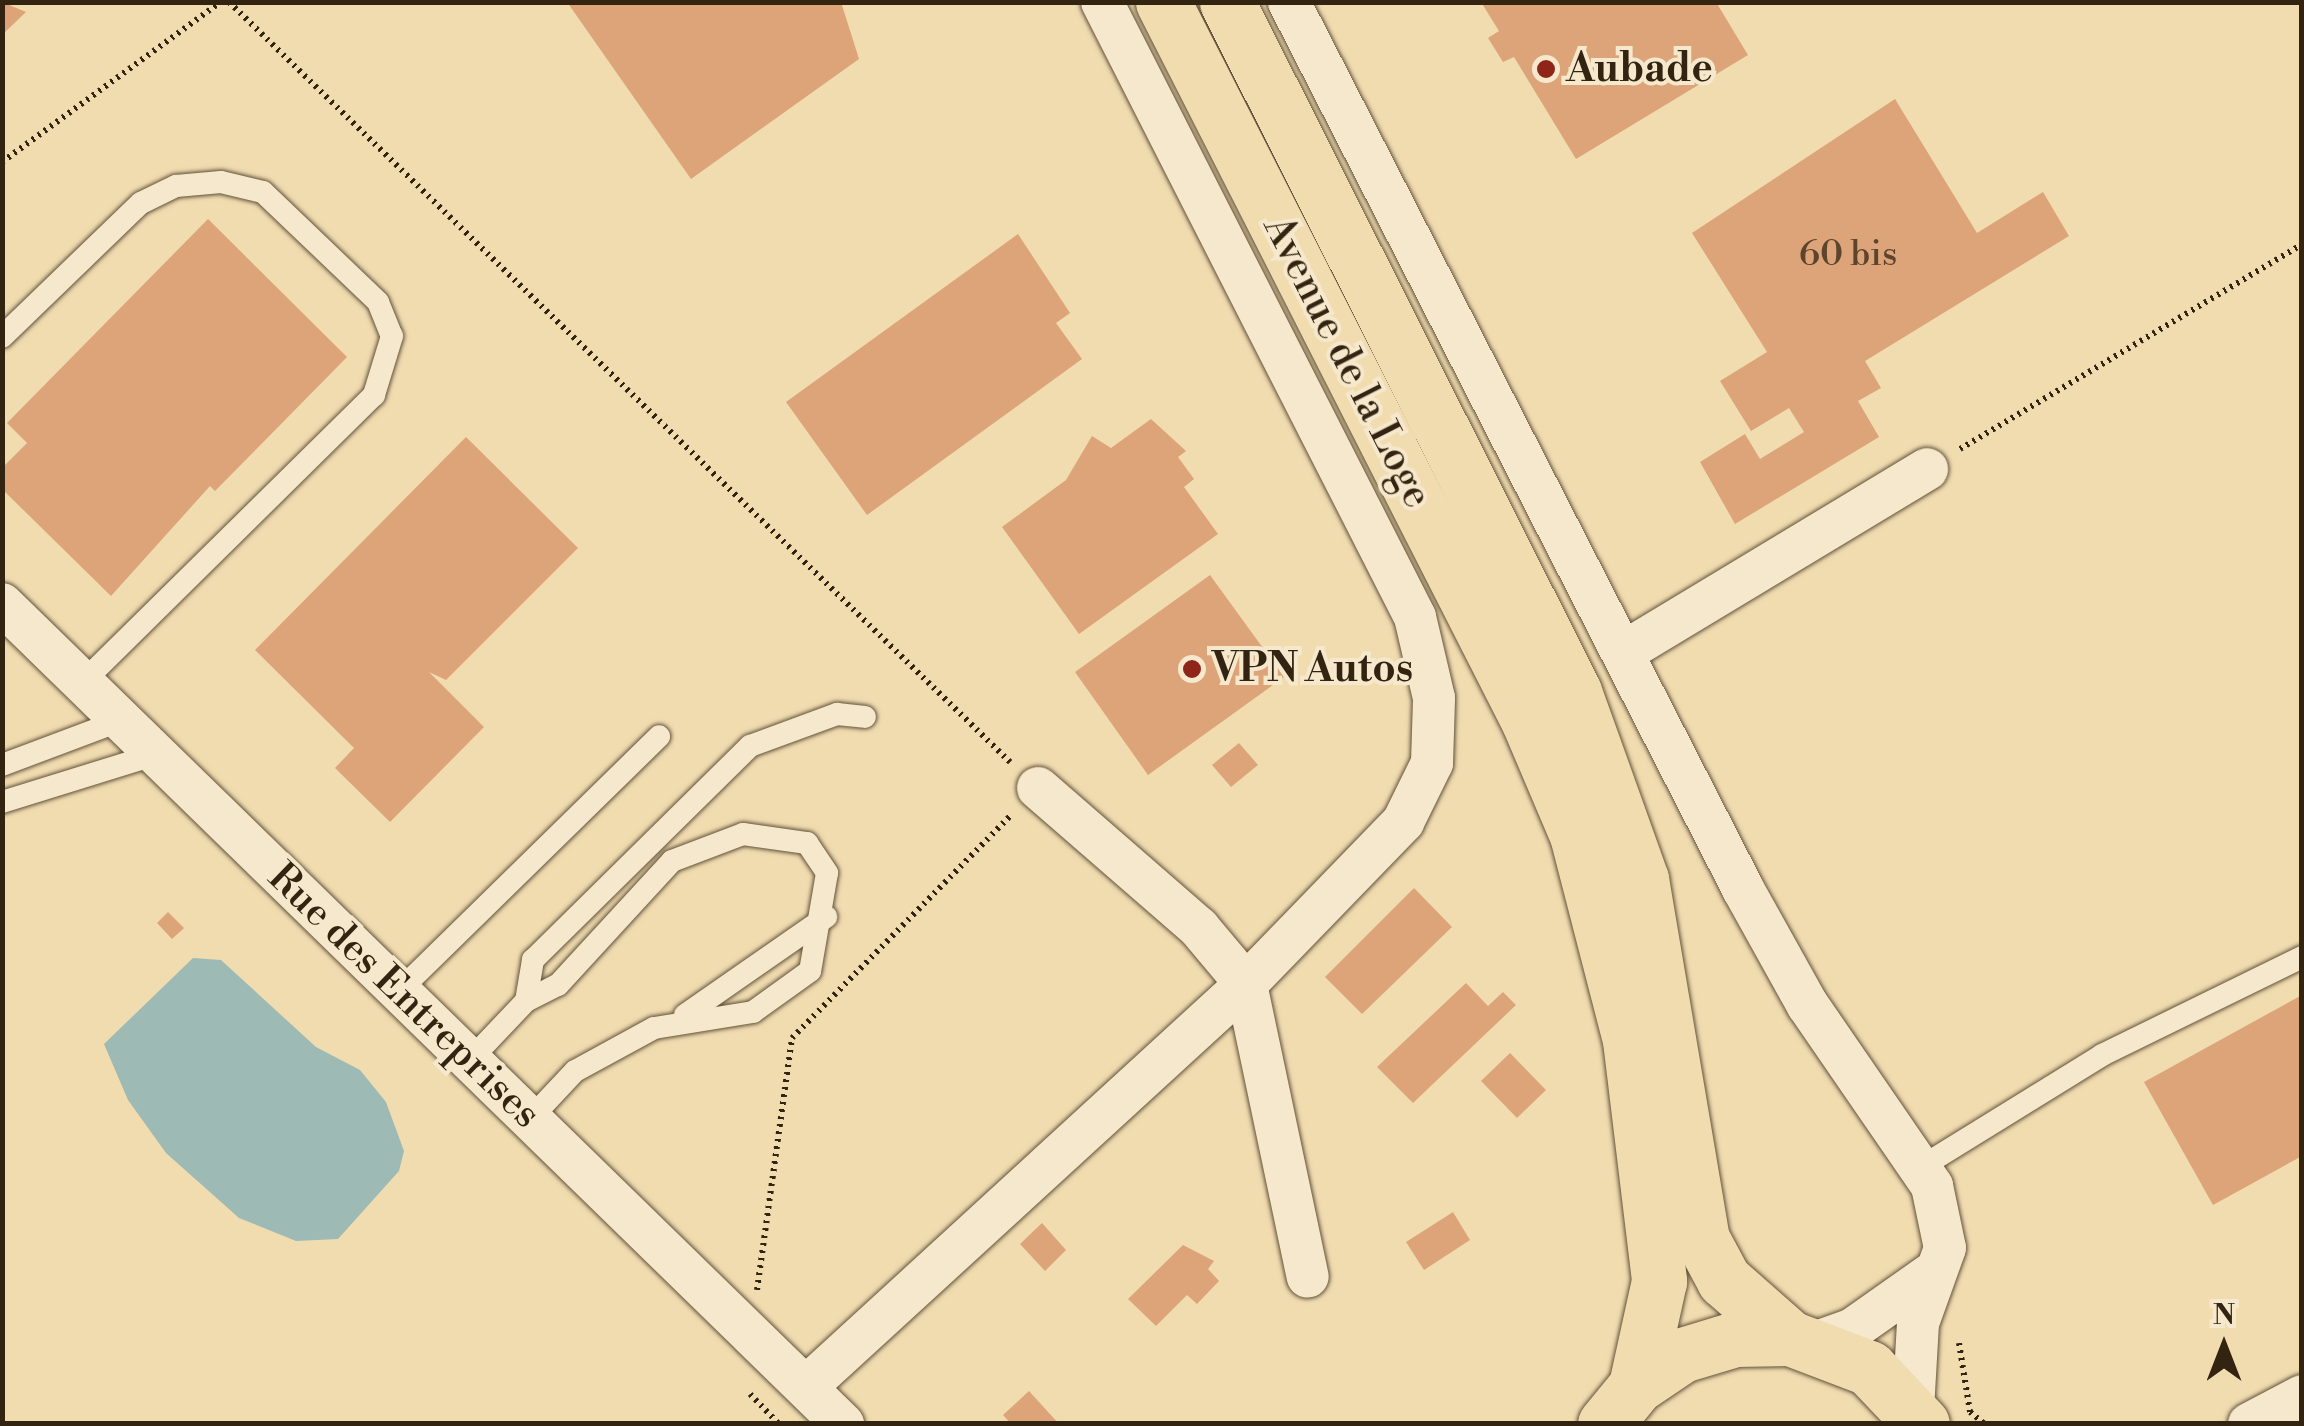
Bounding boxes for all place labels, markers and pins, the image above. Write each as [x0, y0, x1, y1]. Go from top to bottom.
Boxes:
place label: Aubade [1566, 45, 1713, 93]
marker: Aubade [1535, 58, 1557, 80]
place label: VPN Autos [1212, 645, 1413, 693]
marker: VPN Autos [1181, 658, 1203, 680]

